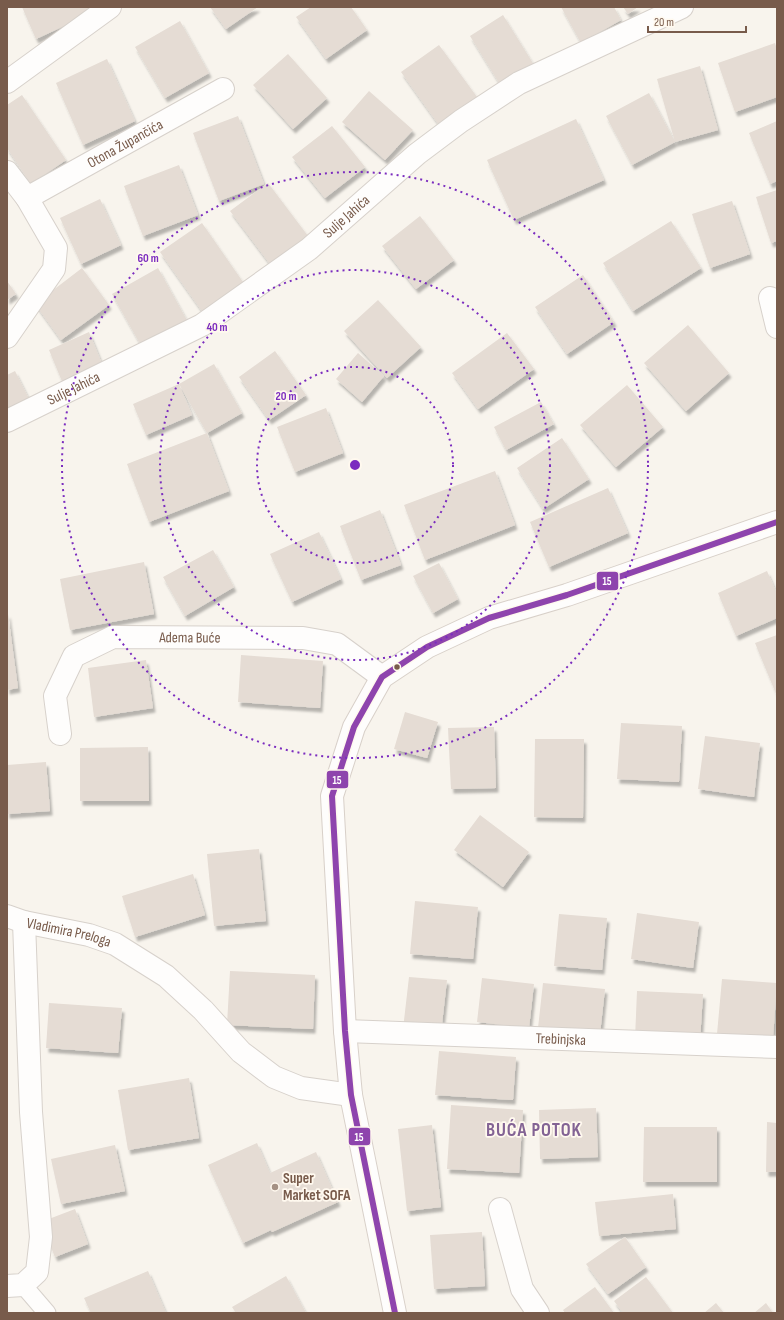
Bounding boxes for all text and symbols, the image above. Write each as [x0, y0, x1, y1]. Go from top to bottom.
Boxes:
scale bar [648, 8, 746, 34]
text: 20 m [654, 15, 674, 30]
street label: Otona Župančića [84, 115, 167, 173]
street label: Sulje Jahića [319, 191, 374, 243]
text: 60 m [137, 251, 159, 266]
text: 40 m [206, 320, 228, 335]
street label: Sulje Jahića [44, 368, 103, 410]
text: 20 m [276, 389, 296, 404]
centre of rings [348, 458, 362, 472]
line badge: 15 [596, 571, 619, 591]
text: 15 [602, 575, 612, 588]
street label: Adema Buće [158, 628, 221, 648]
unlabelled marker [392, 662, 402, 672]
line badge: 15 [326, 770, 349, 789]
text: 15 [332, 774, 342, 787]
street label: Vladimira Preloga [25, 914, 114, 952]
street label: Trebinjska [535, 1029, 586, 1050]
district label: BUĆA POTOK [486, 1119, 582, 1142]
line badge: 15 [348, 1127, 371, 1146]
text: 15 [354, 1131, 364, 1144]
place label: Super Market SOFA [283, 1169, 351, 1205]
marker: Super Market SOFA [270, 1182, 280, 1192]

